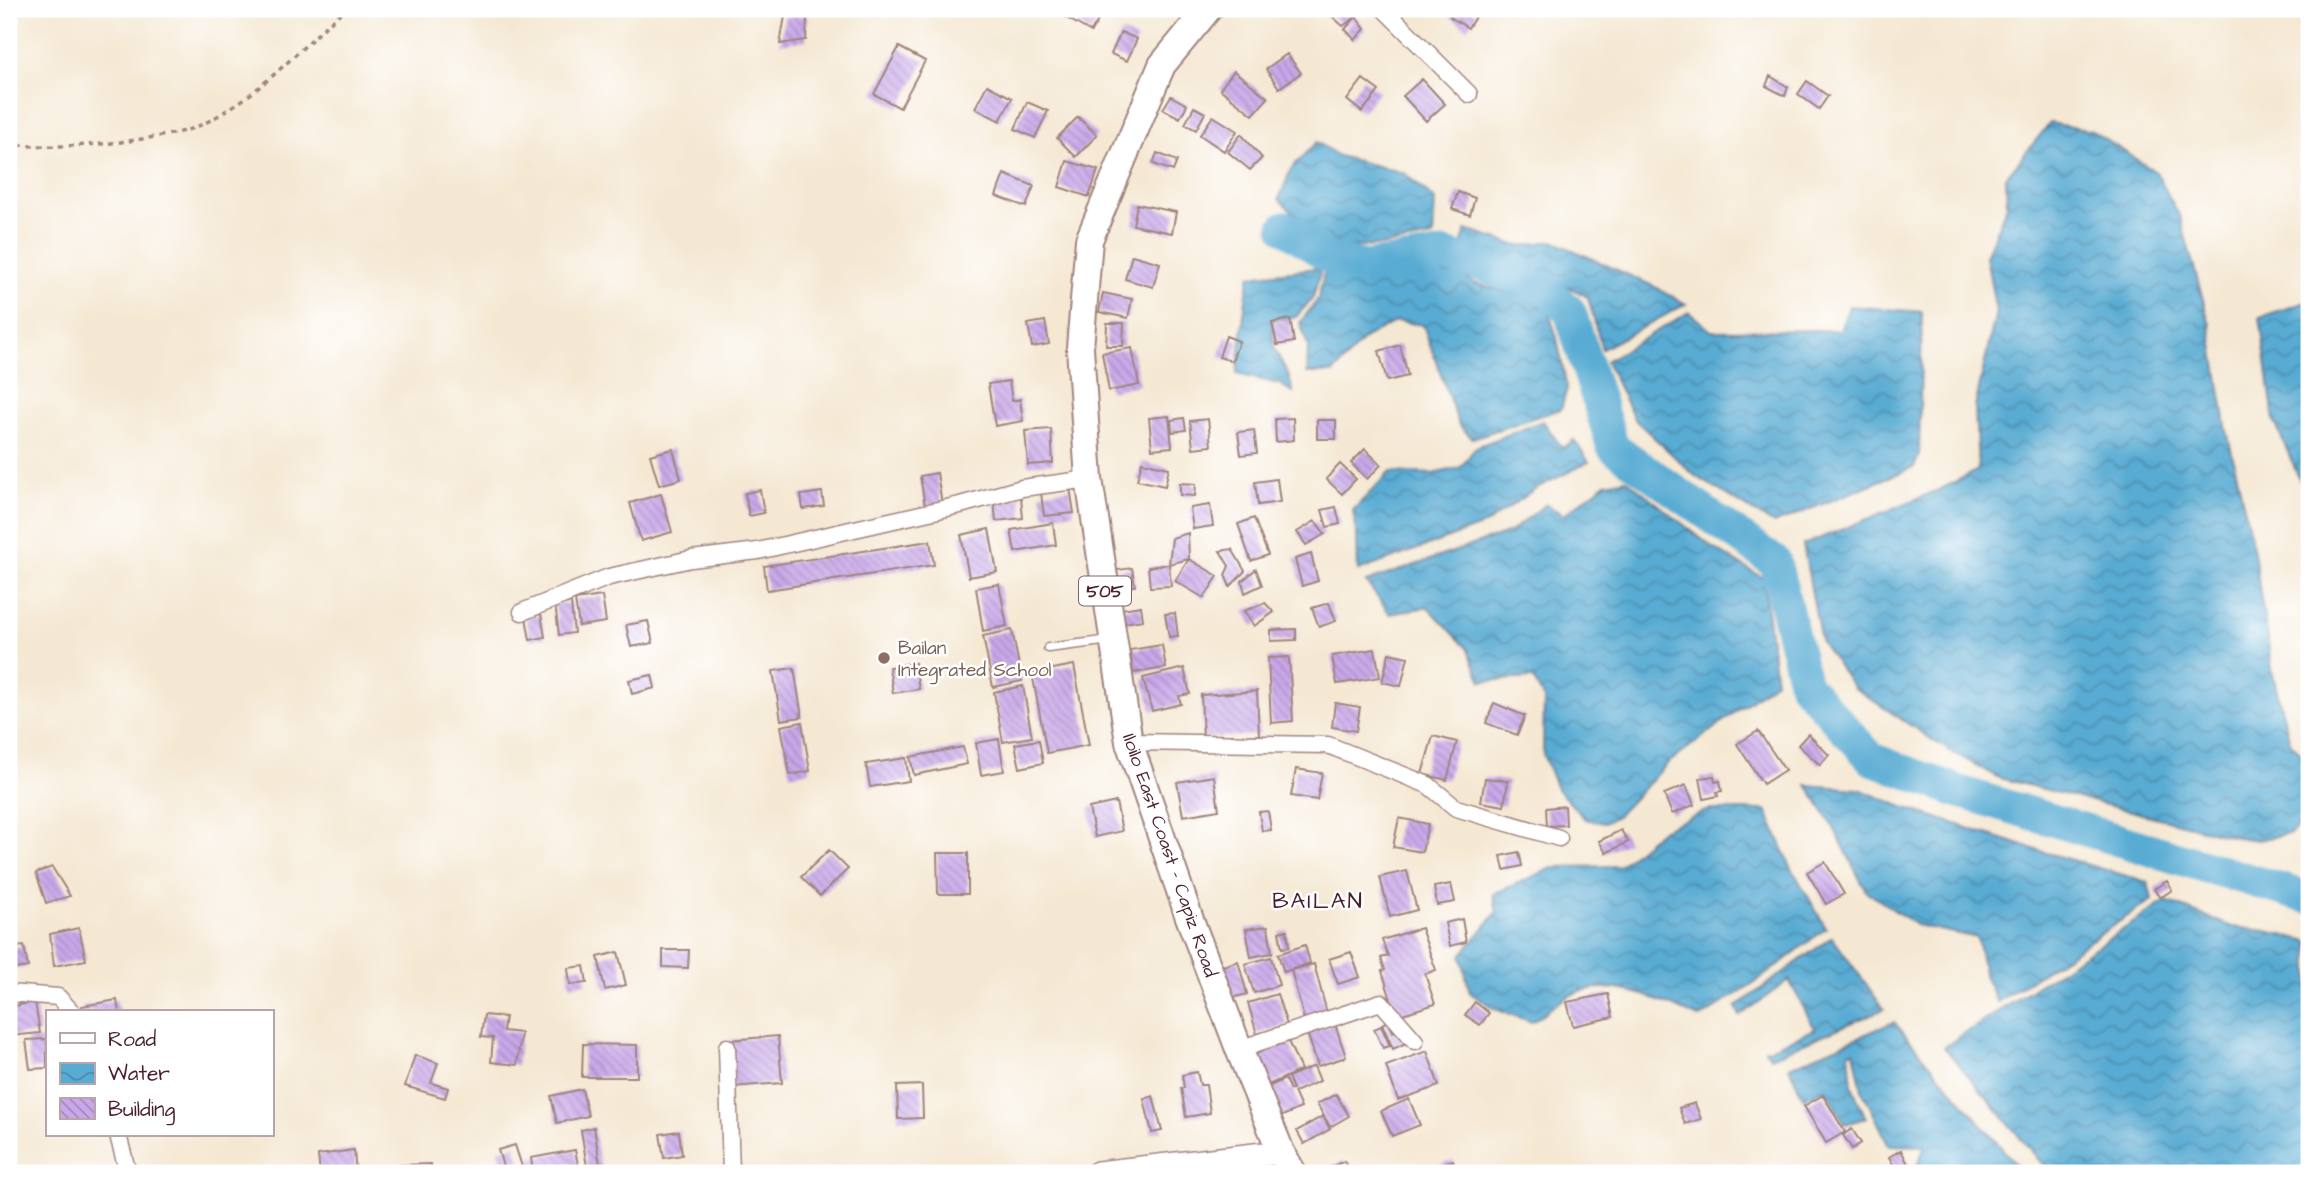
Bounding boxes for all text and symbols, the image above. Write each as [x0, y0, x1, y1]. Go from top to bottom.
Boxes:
road number: 505 [1079, 576, 1131, 606]
place label: Bailan Integrated School [898, 635, 1052, 685]
marker: Bailan Integrated School [876, 650, 892, 666]
street label: Iloilo East Coast – Capiz Road [1115, 730, 1224, 981]
district label: BAILAN [1272, 885, 1364, 917]
legend [46, 1010, 273, 1136]
text: Road [108, 1025, 156, 1054]
text: Water [108, 1059, 170, 1088]
text: Building [108, 1095, 176, 1126]

